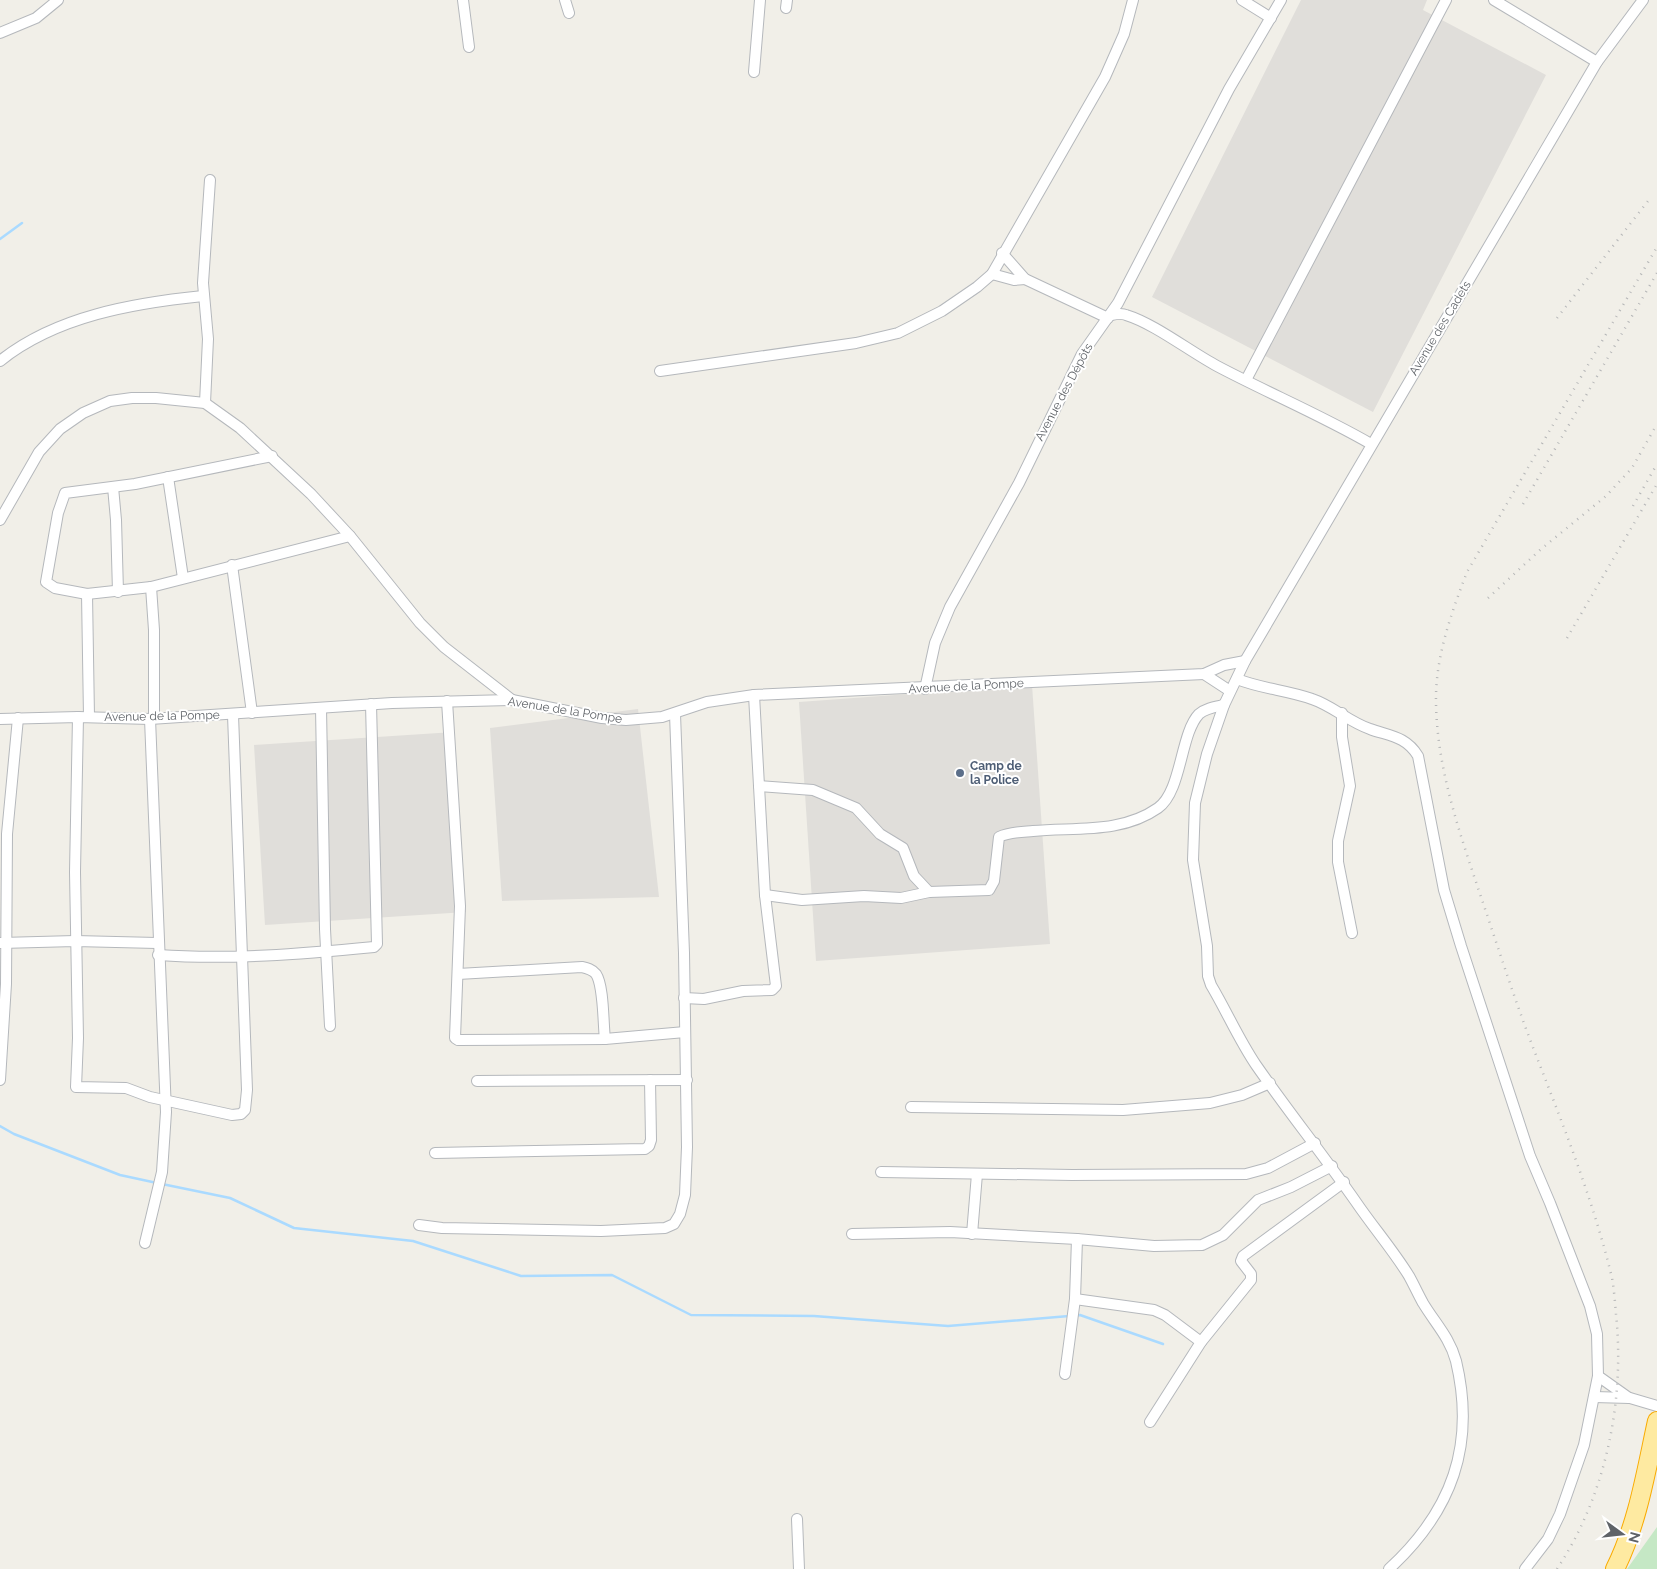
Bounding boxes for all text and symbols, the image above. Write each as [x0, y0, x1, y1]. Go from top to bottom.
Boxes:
street label: Avenue des Cadets [1406, 278, 1474, 378]
street label: Avenue des Dépôts [1032, 341, 1096, 443]
street label: Avenue de la Pompe [908, 676, 1024, 696]
street label: Avenue de la Pompe [507, 694, 623, 726]
street label: Avenue de la Pompe [104, 708, 220, 724]
place label: Camp de la Police [970, 759, 1022, 787]
marker: Camp de la Police [954, 767, 966, 779]
north arrow [1597, 1509, 1647, 1559]
text: N [1625, 1530, 1644, 1545]

